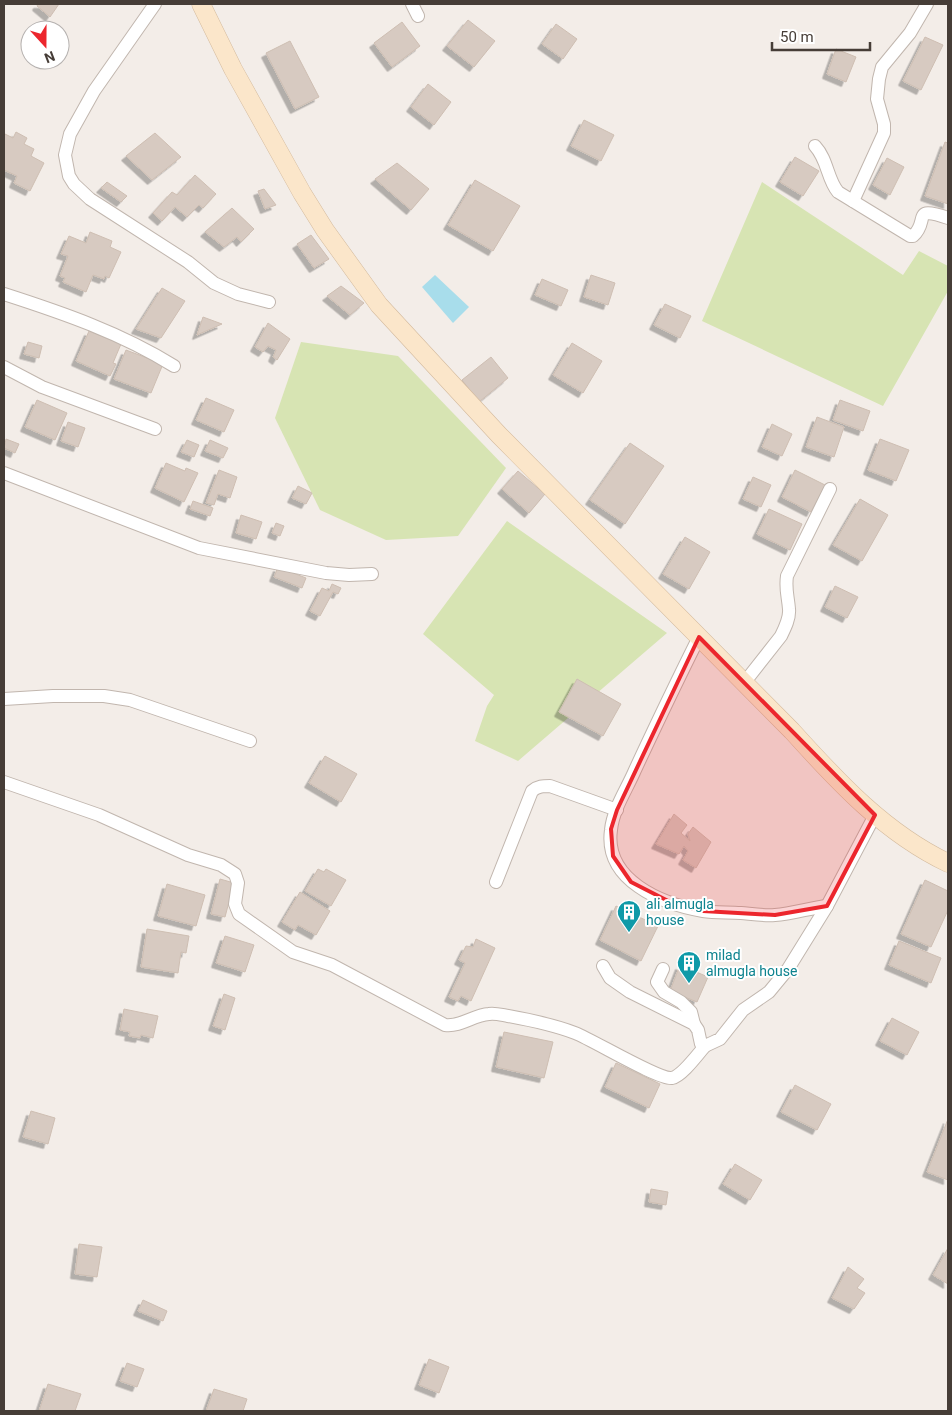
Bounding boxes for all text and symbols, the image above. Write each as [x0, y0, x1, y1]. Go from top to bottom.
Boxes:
north arrow [20, 20, 70, 70]
scale bar [772, 20, 870, 52]
text: 50 m [780, 28, 814, 46]
text: N [42, 48, 57, 66]
place label: ali almugla house [646, 896, 714, 928]
building icon: ali almugla house [616, 899, 642, 933]
place label: milad almugla house [706, 947, 797, 979]
building icon: milad almugla house [676, 950, 702, 984]

